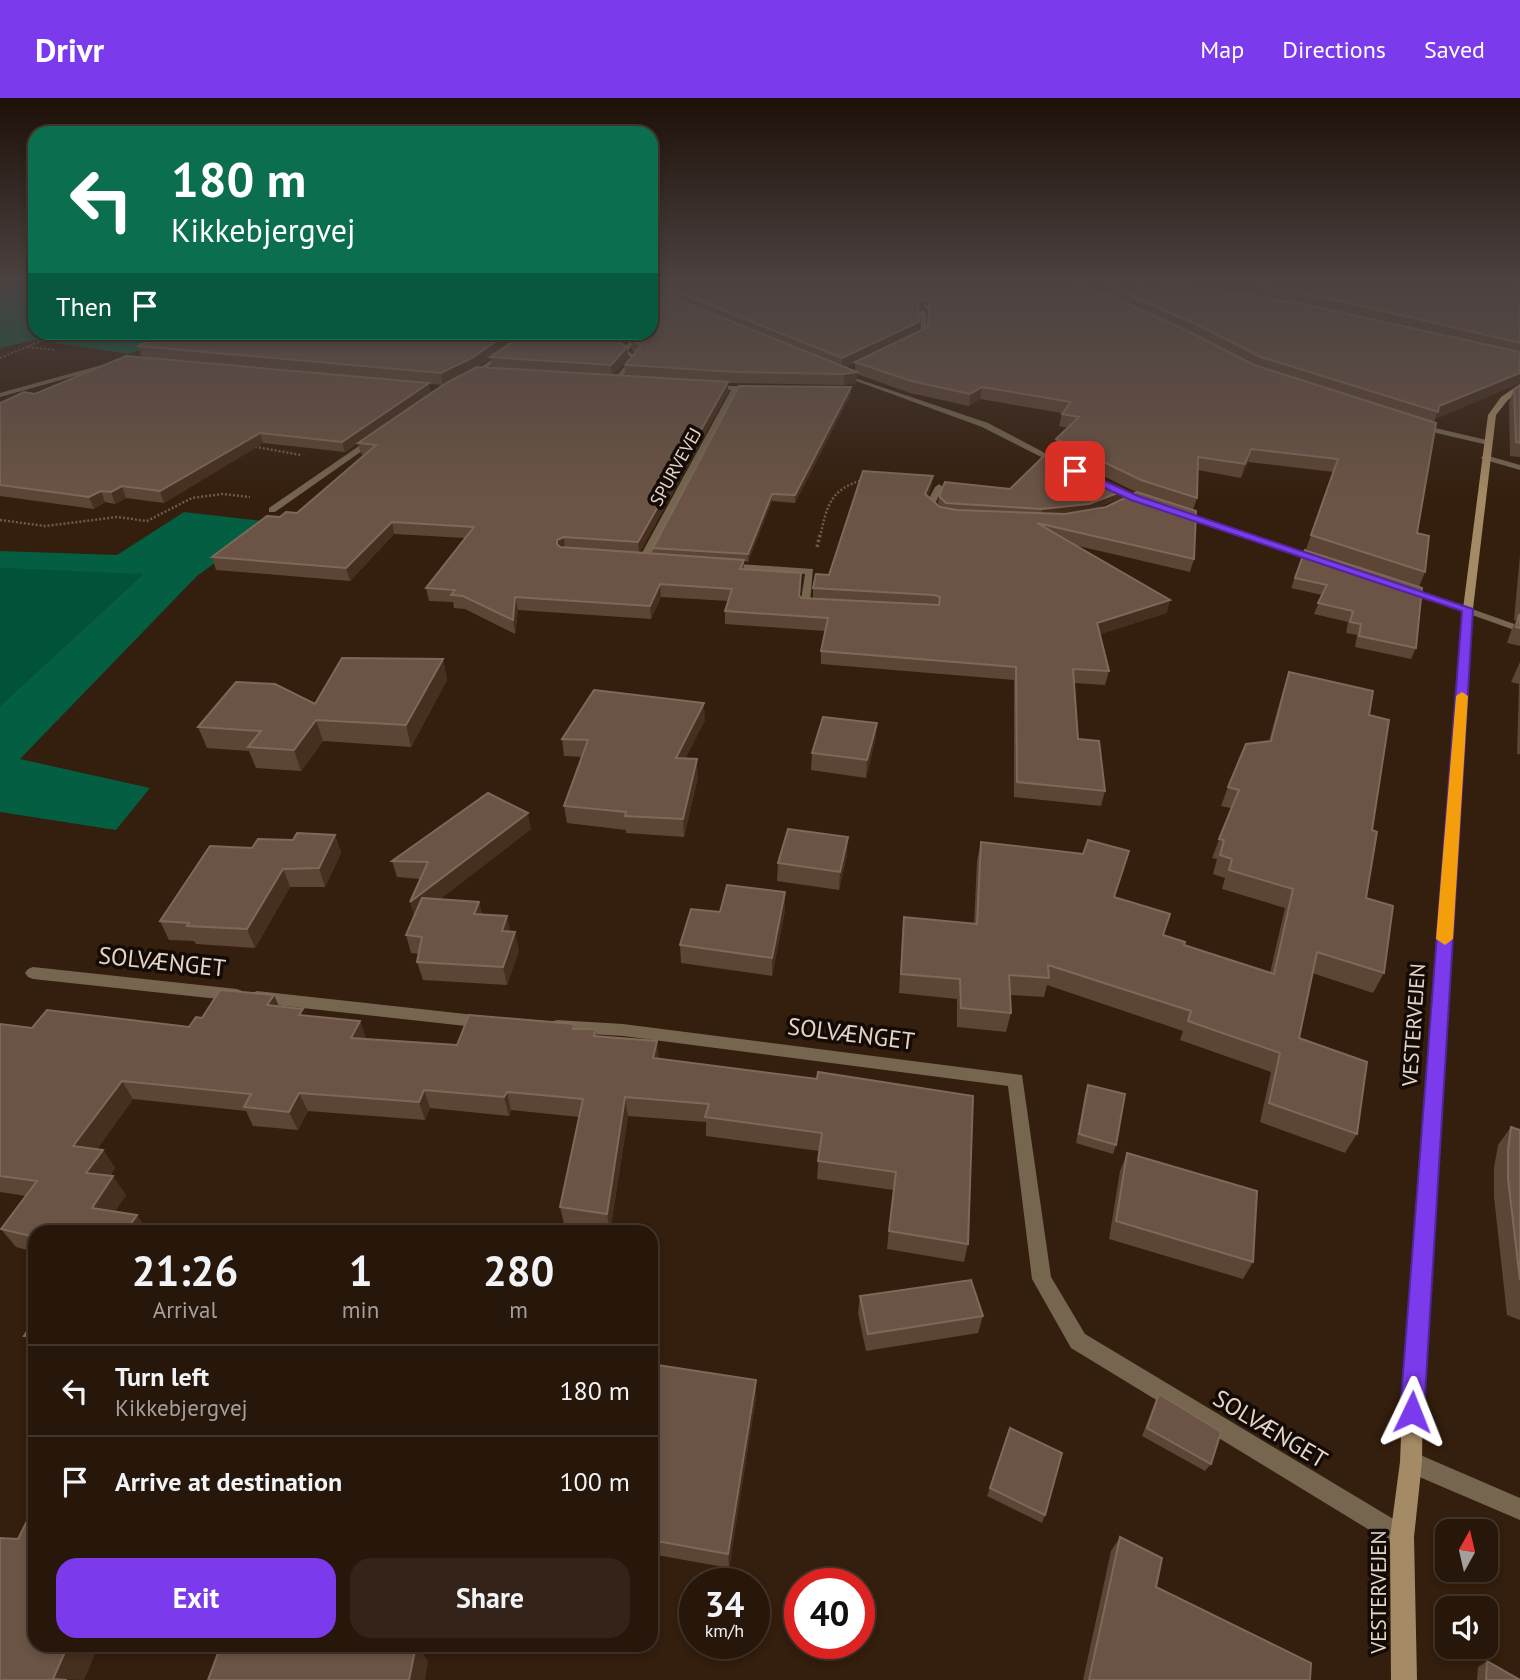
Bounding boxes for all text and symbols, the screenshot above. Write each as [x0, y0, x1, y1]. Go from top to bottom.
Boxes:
text: Drivr [35, 28, 104, 71]
text: Map [1200, 34, 1244, 65]
text: Directions [1282, 34, 1386, 65]
text: Saved [1424, 34, 1485, 65]
text: 180 m [171, 147, 306, 211]
icon: left [56, 154, 147, 245]
text: Kikkebjergvej [171, 209, 356, 251]
icon: arrive [126, 287, 164, 325]
text: Then [56, 290, 112, 323]
street label: SPURVEVEJ [645, 423, 707, 510]
pin [1045, 441, 1105, 501]
icon: arrive [1056, 452, 1094, 490]
street label: SOLVÆNGET [97, 939, 227, 984]
street label: VESTERVEJEN [1396, 962, 1431, 1088]
street label: SOLVÆNGET [786, 1010, 916, 1057]
text: 21:26 [132, 1243, 238, 1298]
text: 1 [349, 1243, 372, 1298]
text: 280 [483, 1243, 554, 1298]
text: Arrival [153, 1295, 217, 1324]
text: min [342, 1295, 379, 1324]
text: m [509, 1295, 528, 1324]
text: Turn left [115, 1360, 209, 1393]
icon: left [56, 1372, 94, 1410]
text: 180 m [559, 1374, 630, 1407]
position arrow [1375, 1375, 1449, 1449]
street label: SOLVÆNGET [1208, 1382, 1333, 1475]
text: Kikkebjergvej [115, 1393, 248, 1422]
icon: arrive [56, 1463, 94, 1501]
text: Arrive at destination [115, 1465, 342, 1498]
text: 100 m [559, 1465, 630, 1498]
north arrow [1435, 1519, 1498, 1582]
map controls [1435, 1519, 1498, 1659]
street label: VESTERVEJEN [1365, 1530, 1392, 1655]
button: Exit [56, 1558, 336, 1638]
button: Share [350, 1558, 630, 1638]
speed limit sign: 40 [784, 1568, 875, 1659]
text: 34 [705, 1581, 744, 1627]
button: sound [1435, 1596, 1498, 1659]
text: km/h [705, 1619, 744, 1642]

